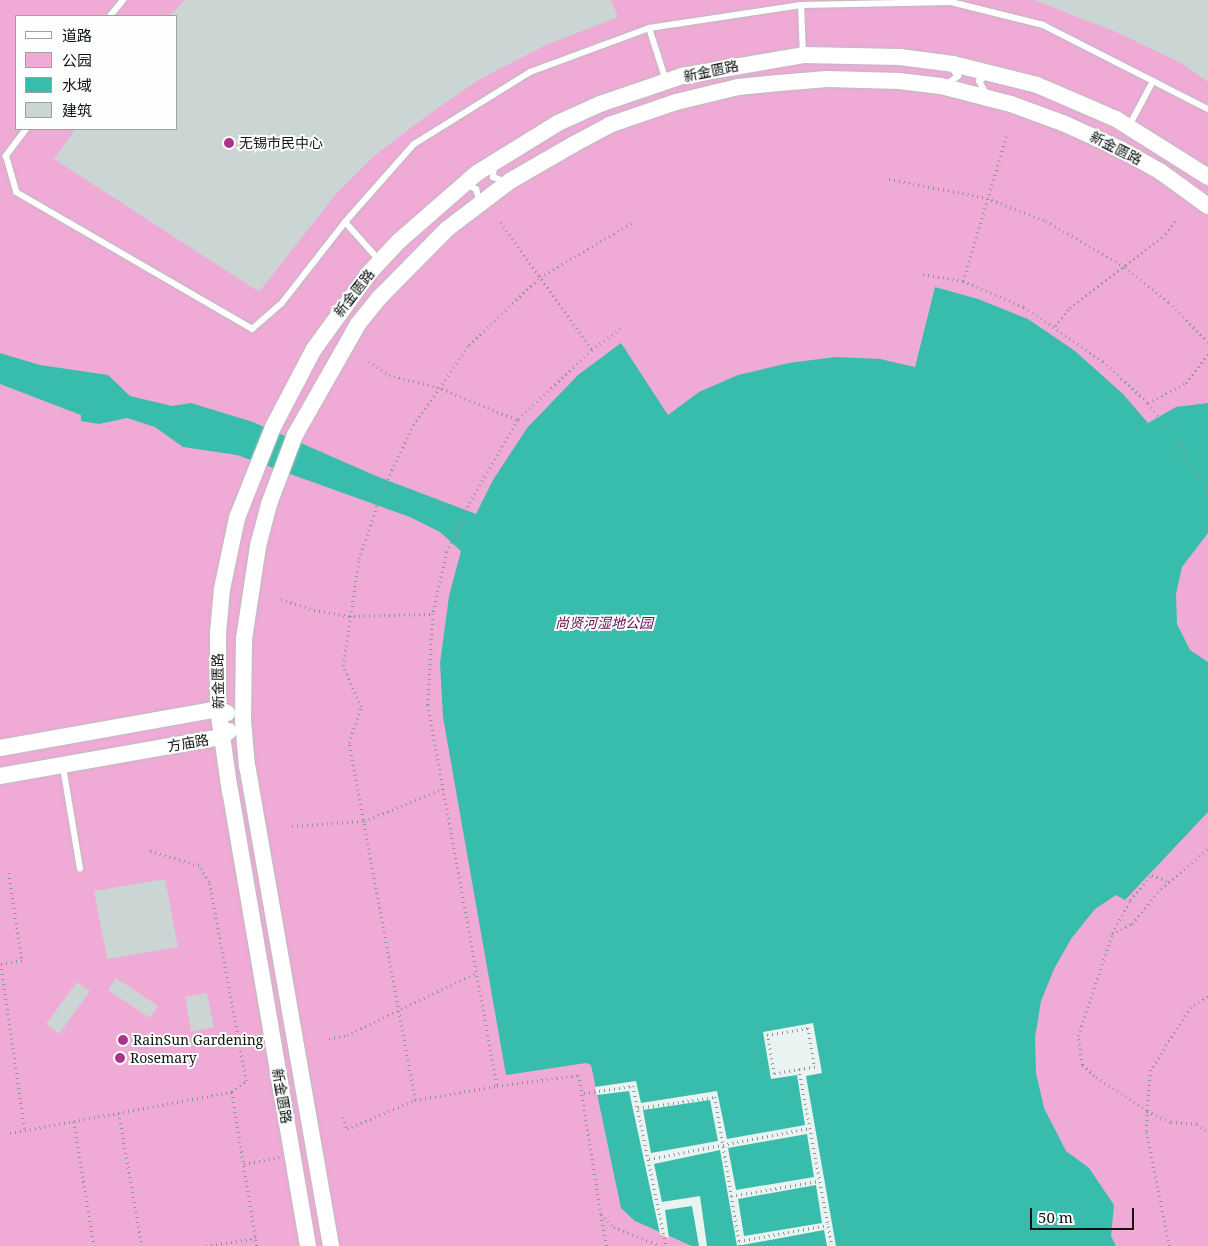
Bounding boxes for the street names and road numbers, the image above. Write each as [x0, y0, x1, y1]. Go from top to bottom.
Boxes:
street label: 新金匮路 [682, 57, 740, 85]
street label: 新金匮路 [1087, 128, 1145, 168]
street label: 新金匮路 [330, 266, 378, 320]
street label: 新金匮路 [209, 653, 227, 709]
street label: 方庙路 [166, 731, 210, 755]
street label: 新金匮路 [269, 1067, 295, 1125]

